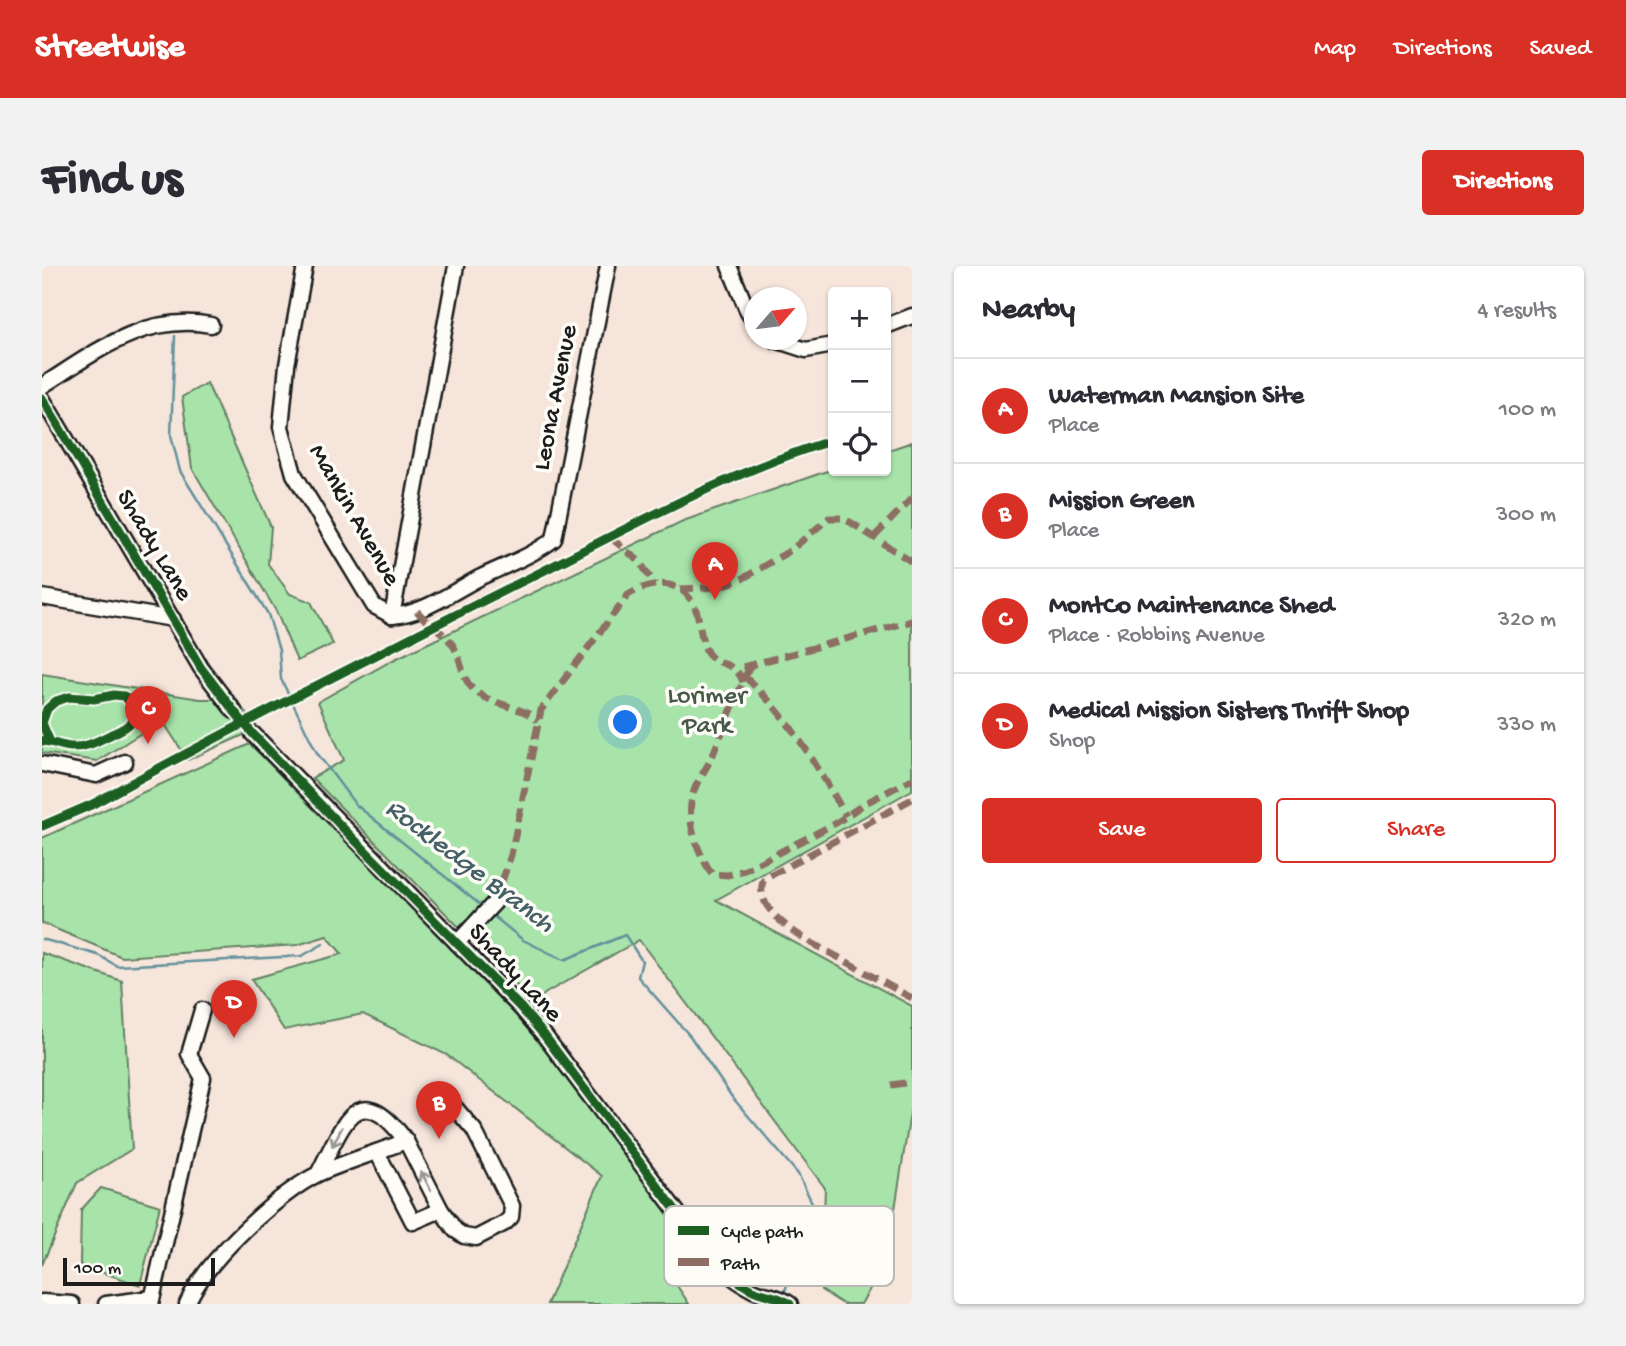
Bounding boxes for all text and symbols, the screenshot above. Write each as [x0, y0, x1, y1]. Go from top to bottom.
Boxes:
text: Streetwise [35, 30, 185, 68]
text: Map [1314, 35, 1356, 64]
text: Directions [1394, 35, 1492, 64]
text: Saved [1530, 35, 1591, 64]
button: Directions [1422, 150, 1584, 215]
text: Find us [42, 153, 182, 211]
north arrow [744, 287, 807, 350]
map controls [828, 287, 891, 476]
button: + [828, 287, 891, 350]
text: Nearby [982, 294, 1075, 329]
text: 4 results [1477, 298, 1556, 325]
street label: Leona Avenue [528, 322, 586, 473]
button: − [828, 350, 891, 413]
text: Waterman Mansion Site [1049, 382, 1304, 413]
text: A [998, 397, 1012, 424]
text: 100 m [1499, 397, 1556, 424]
button: locate [828, 413, 891, 476]
text: Place [1049, 413, 1099, 440]
street label: Mankin Avenue [300, 440, 406, 593]
street label: Shady Lane [108, 485, 199, 608]
text: Mission Green [1049, 487, 1194, 518]
text: B [999, 502, 1011, 529]
text: 300 m [1496, 502, 1556, 529]
text: Place [1049, 518, 1099, 545]
pin: A [692, 542, 738, 600]
text: MontCo Maintenance Shed [1049, 592, 1334, 623]
text: C [999, 607, 1011, 634]
text: 320 m [1498, 607, 1556, 634]
text: Place · Robbins Avenue [1049, 623, 1265, 650]
park label: Lorimer Park [668, 682, 749, 743]
pin: C [125, 686, 171, 744]
text: Medical Mission Sisters Thrift Shop [1049, 697, 1409, 728]
your location [608, 705, 642, 739]
text: D [998, 712, 1013, 739]
text: 330 m [1497, 712, 1556, 739]
text: Shop [1049, 728, 1095, 755]
water label: Rockledge Branch [378, 793, 561, 942]
button: Save [982, 798, 1262, 863]
button: Share [1276, 798, 1556, 863]
street label: Shady Lane [460, 918, 568, 1030]
pin: D [211, 980, 257, 1038]
pin: B [416, 1081, 462, 1139]
one-way arrow [330, 1126, 344, 1147]
one-way arrow [419, 1171, 433, 1192]
legend [664, 1206, 894, 1286]
text: Cycle path [721, 1222, 803, 1245]
text: Path [720, 1254, 760, 1277]
scale bar [63, 1255, 215, 1287]
text: 100 m [74, 1258, 121, 1281]

